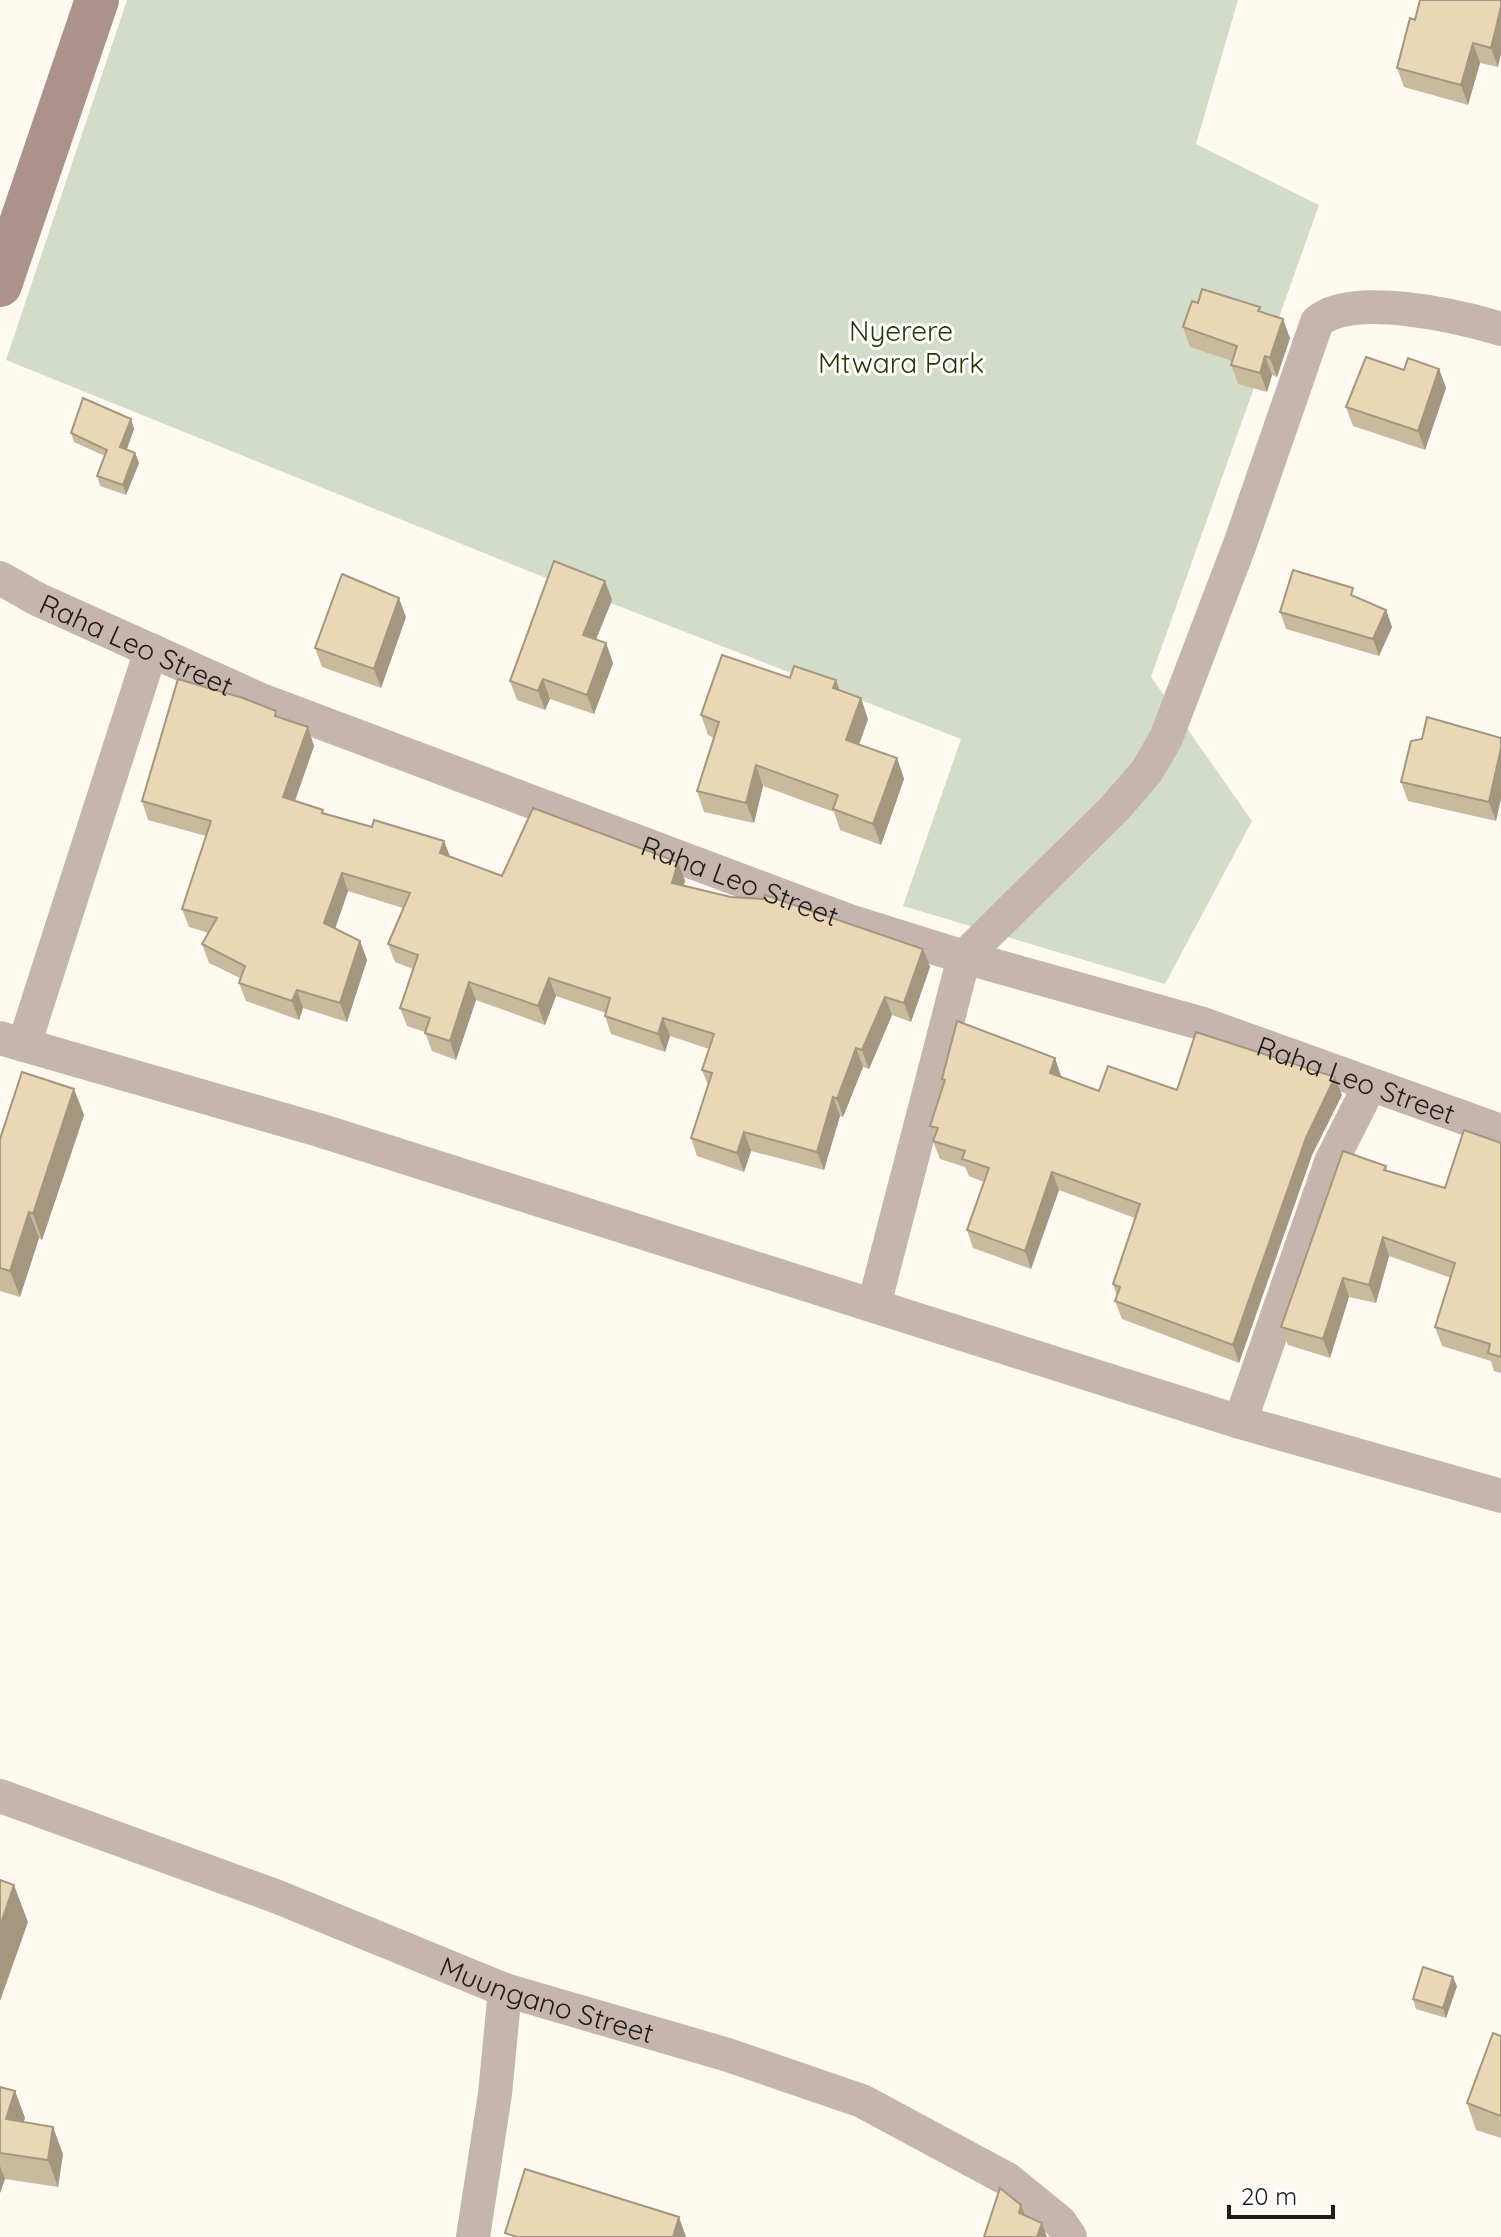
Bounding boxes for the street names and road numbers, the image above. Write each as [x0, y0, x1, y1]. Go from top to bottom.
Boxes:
street label: Raha Leo Street [35, 585, 239, 703]
street label: Raha Leo Street [636, 827, 844, 933]
street label: Raha Leo Street [1252, 1027, 1460, 1131]
street label: Muungano Street [435, 1948, 658, 2050]

